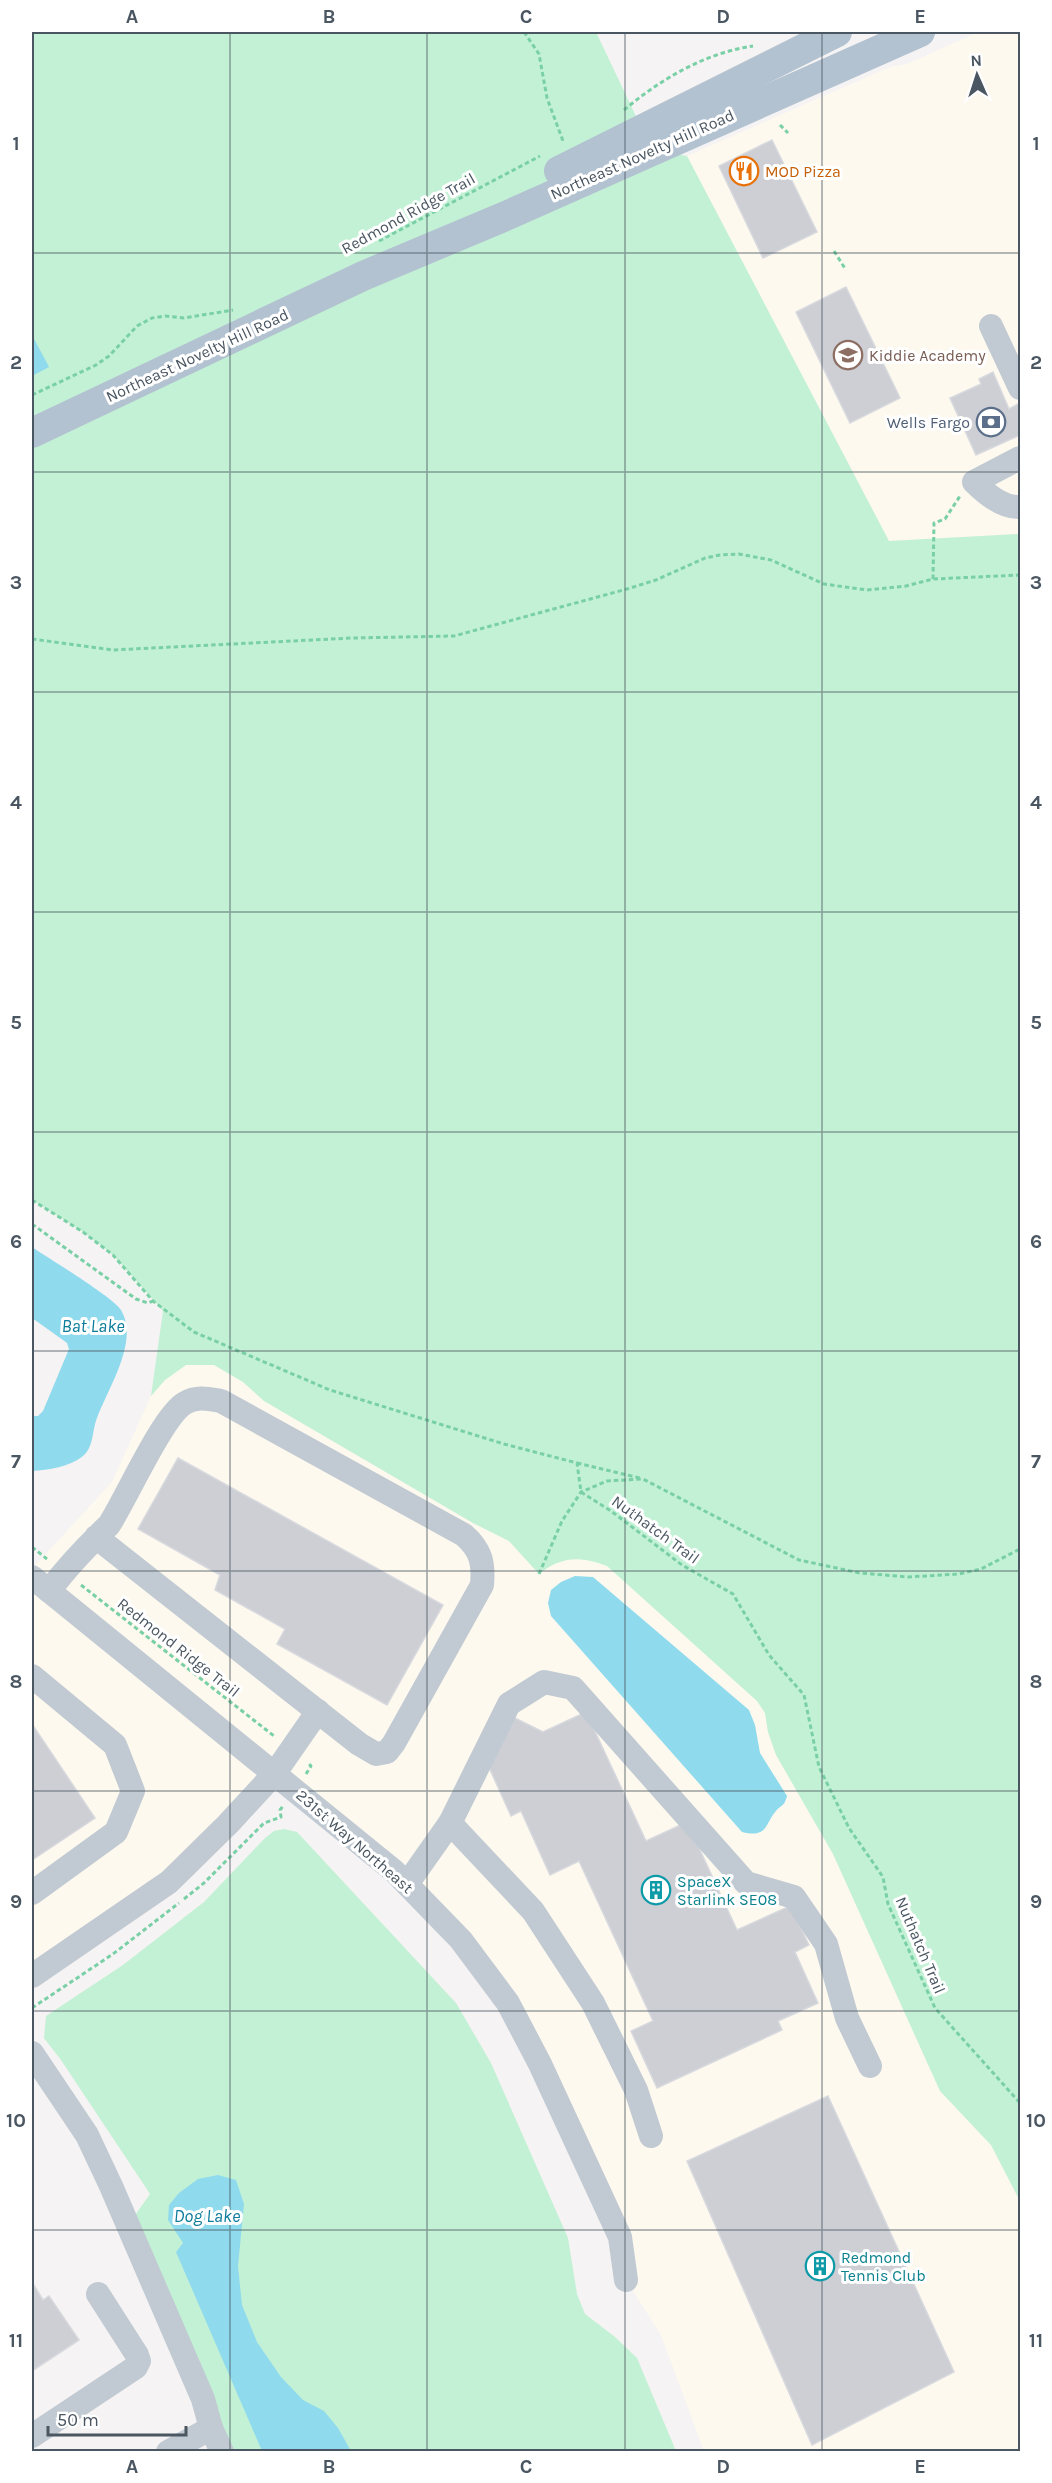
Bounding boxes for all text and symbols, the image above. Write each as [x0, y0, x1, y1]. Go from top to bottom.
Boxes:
text: A [126, 5, 139, 28]
text: B [323, 5, 335, 28]
text: C [520, 5, 532, 28]
text: D [716, 5, 730, 28]
text: E [914, 5, 926, 28]
north arrow [947, 45, 1007, 105]
text: N [970, 51, 982, 70]
street label: Northeast Novelty Hill Road [547, 105, 737, 204]
text: 1 [12, 132, 20, 155]
text: 1 [1032, 132, 1040, 155]
restaurant icon: MOD Pizza [728, 155, 760, 187]
place label: MOD Pizza [765, 162, 841, 181]
street label: Redmond Ridge Trail [338, 169, 478, 258]
street label: Northeast Novelty Hill Road [103, 305, 291, 406]
school or university icon: Kiddie Academy [832, 339, 864, 371]
place label: Kiddie Academy [869, 346, 986, 365]
text: 2 [10, 351, 22, 374]
text: 2 [1030, 351, 1042, 374]
bank icon: Wells Fargo [975, 406, 1007, 438]
place label: Wells Fargo [887, 413, 970, 432]
text: 3 [10, 571, 22, 594]
text: 3 [1030, 571, 1042, 594]
text: 4 [10, 791, 22, 814]
text: 4 [1030, 791, 1042, 814]
text: 5 [10, 1011, 22, 1034]
text: 5 [1030, 1011, 1042, 1034]
text: 6 [10, 1230, 22, 1253]
text: 6 [1030, 1230, 1042, 1253]
water label: Bat Lake [61, 1315, 125, 1337]
text: 7 [11, 1450, 21, 1473]
text: 7 [1031, 1450, 1041, 1473]
street label: Nuthatch Trail [608, 1491, 703, 1568]
street label: Redmond Ridge Trail [114, 1594, 244, 1701]
text: 8 [10, 1670, 22, 1693]
text: 8 [1030, 1670, 1042, 1693]
street label: 231st Way Northeast [292, 1785, 417, 1897]
place label: SpaceX Starlink SE08 [677, 1872, 777, 1909]
building icon: SpaceX Starlink SE08 [640, 1874, 672, 1906]
text: 9 [10, 1890, 22, 1913]
text: 9 [1030, 1890, 1042, 1913]
street label: Nuthatch Trail [892, 1894, 950, 1997]
text: 10 [6, 2109, 26, 2132]
text: 10 [1026, 2109, 1046, 2132]
water label: Dog Lake [174, 2205, 240, 2227]
place label: Redmond Tennis Club [841, 2248, 926, 2285]
building icon: Redmond Tennis Club [804, 2250, 836, 2282]
text: 11 [9, 2329, 23, 2352]
text: 11 [1029, 2329, 1043, 2352]
scale bar [48, 2399, 186, 2437]
text: 50 m [57, 2409, 99, 2431]
text: A [126, 2455, 139, 2478]
text: B [323, 2455, 335, 2478]
text: C [520, 2455, 532, 2478]
text: D [716, 2455, 730, 2478]
text: E [914, 2455, 926, 2478]

